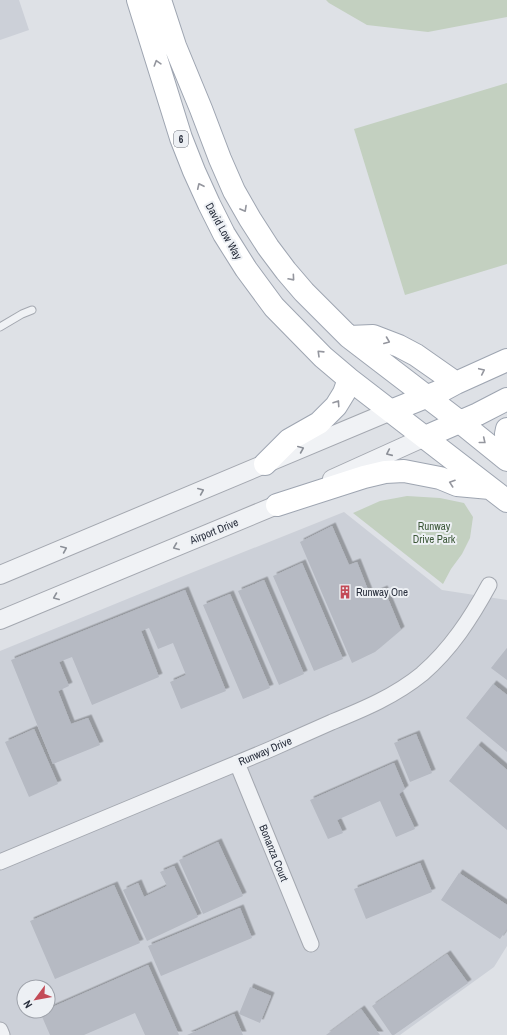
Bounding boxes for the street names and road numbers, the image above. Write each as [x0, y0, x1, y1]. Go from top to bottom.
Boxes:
road number: 6 [174, 131, 188, 147]
street label: David Low Way [203, 200, 246, 262]
street label: Airport Drive [187, 515, 240, 547]
street label: Runway Drive [236, 733, 294, 769]
street label: Bonanza Court [256, 822, 292, 884]

